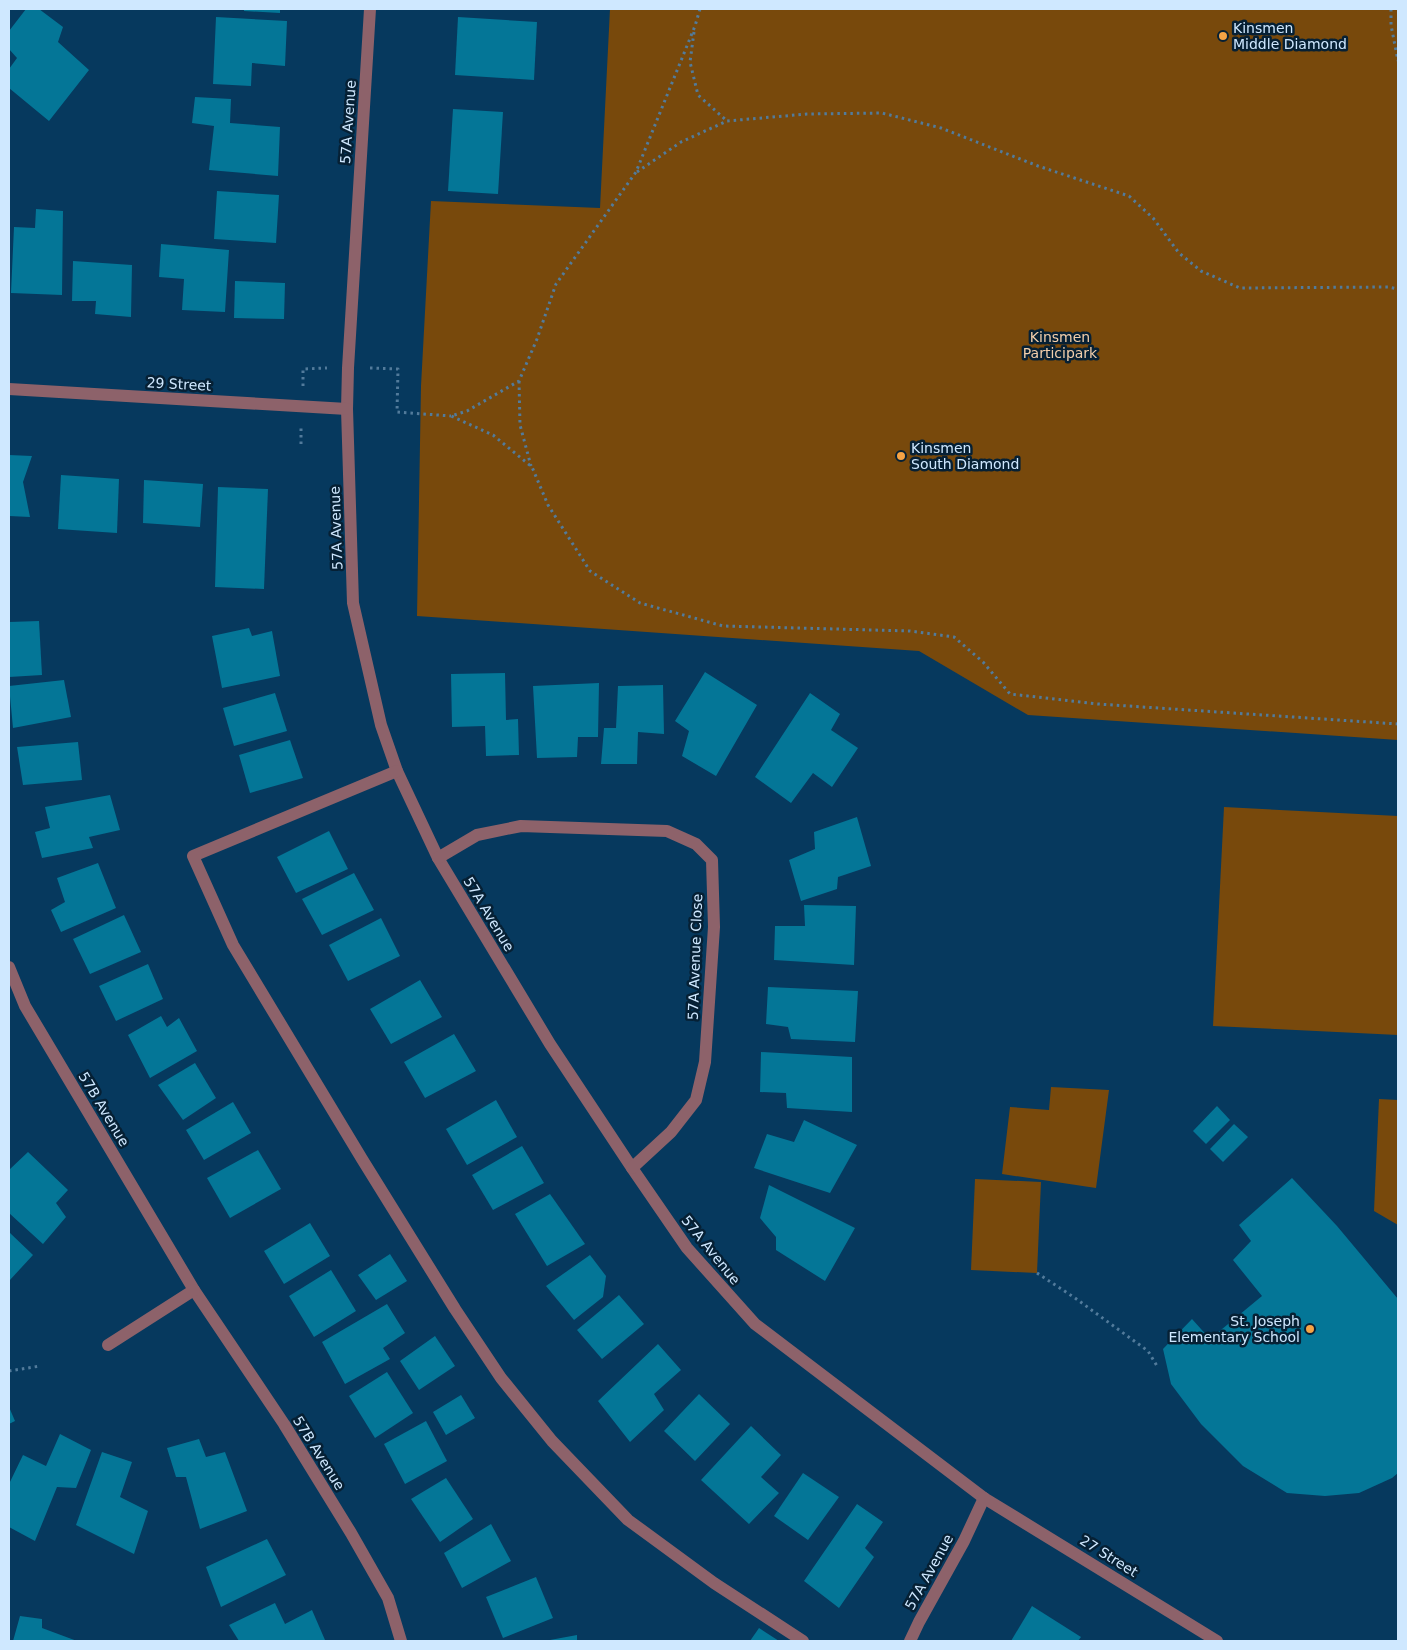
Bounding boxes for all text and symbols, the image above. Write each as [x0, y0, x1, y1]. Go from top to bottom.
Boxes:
place label: Kinsmen Middle Diamond [1233, 20, 1347, 52]
marker: Kinsmen Middle Diamond [1217, 30, 1229, 42]
street label: 57A Avenue [337, 80, 359, 164]
park label: Kinsmen Participark [1023, 329, 1098, 361]
street label: 29 Street [146, 374, 212, 394]
place label: Kinsmen South Diamond [911, 440, 1019, 472]
marker: Kinsmen South Diamond [895, 450, 907, 462]
street label: 57A Avenue [327, 486, 345, 570]
street label: 57A Avenue [461, 874, 517, 954]
street label: 57A Avenue Close [685, 894, 705, 1020]
street label: 57B Avenue [76, 1069, 132, 1149]
street label: 57A Avenue [678, 1212, 744, 1288]
place label: St. Joseph Elementary School [1168, 1313, 1300, 1345]
marker: St. Joseph Elementary School [1304, 1323, 1316, 1335]
street label: 57B Avenue [290, 1413, 348, 1493]
street label: 57A Avenue [902, 1531, 956, 1613]
street label: 27 Street [1077, 1532, 1141, 1580]

